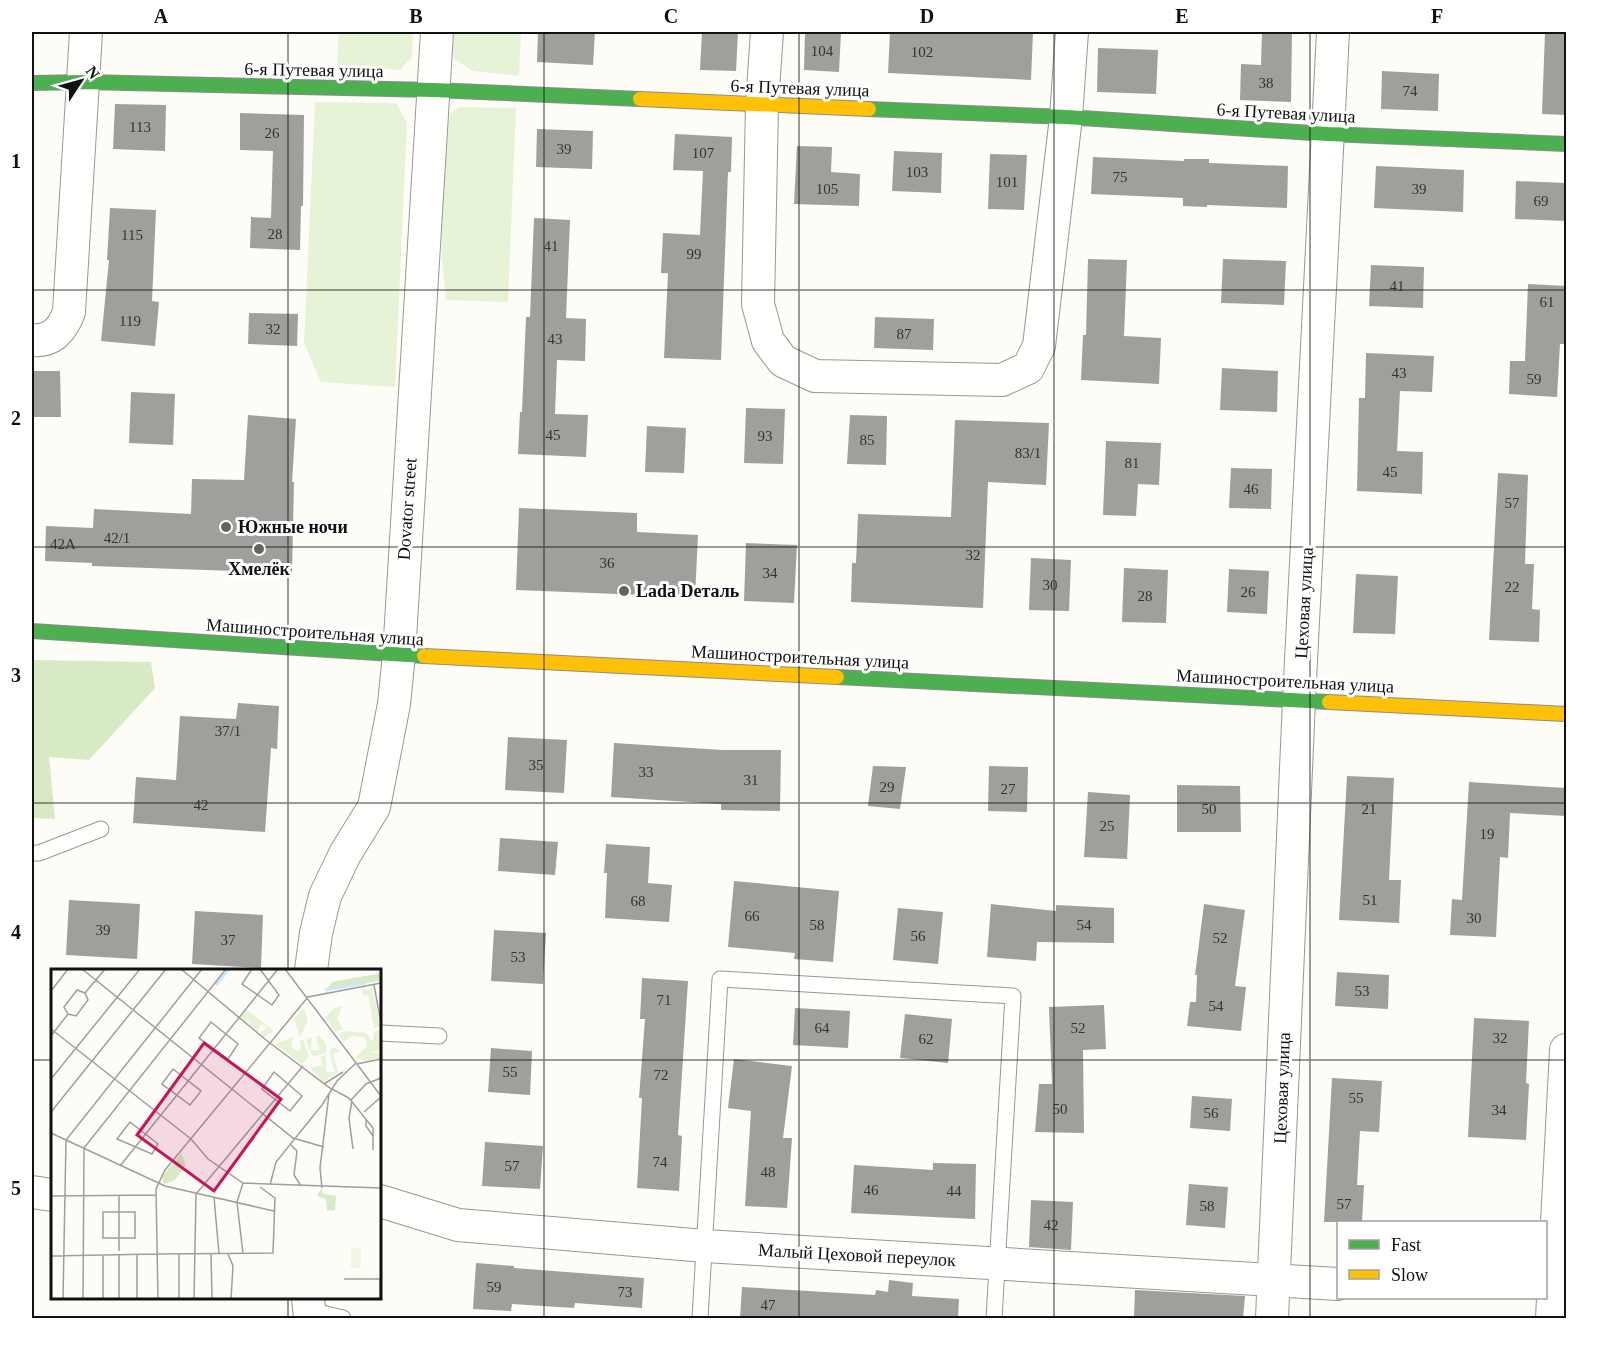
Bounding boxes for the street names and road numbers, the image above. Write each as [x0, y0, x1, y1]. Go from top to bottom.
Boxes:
street label: 6-я Путевая улица [244, 59, 384, 81]
street label: 6-я Путевая улица [730, 76, 870, 100]
street label: 6-я Путевая улица [1216, 99, 1356, 127]
street label: Dovator street [393, 457, 421, 561]
street label: Цеховая улица [1291, 547, 1317, 659]
street label: Машиностроительная улица [205, 614, 425, 650]
street label: Машиностроительная улица [691, 641, 909, 673]
street label: Машиностроительная улица [1176, 665, 1394, 697]
street label: Цеховая улица [1270, 1032, 1294, 1144]
street label: Малый Цеховой переулок [758, 1240, 957, 1270]

